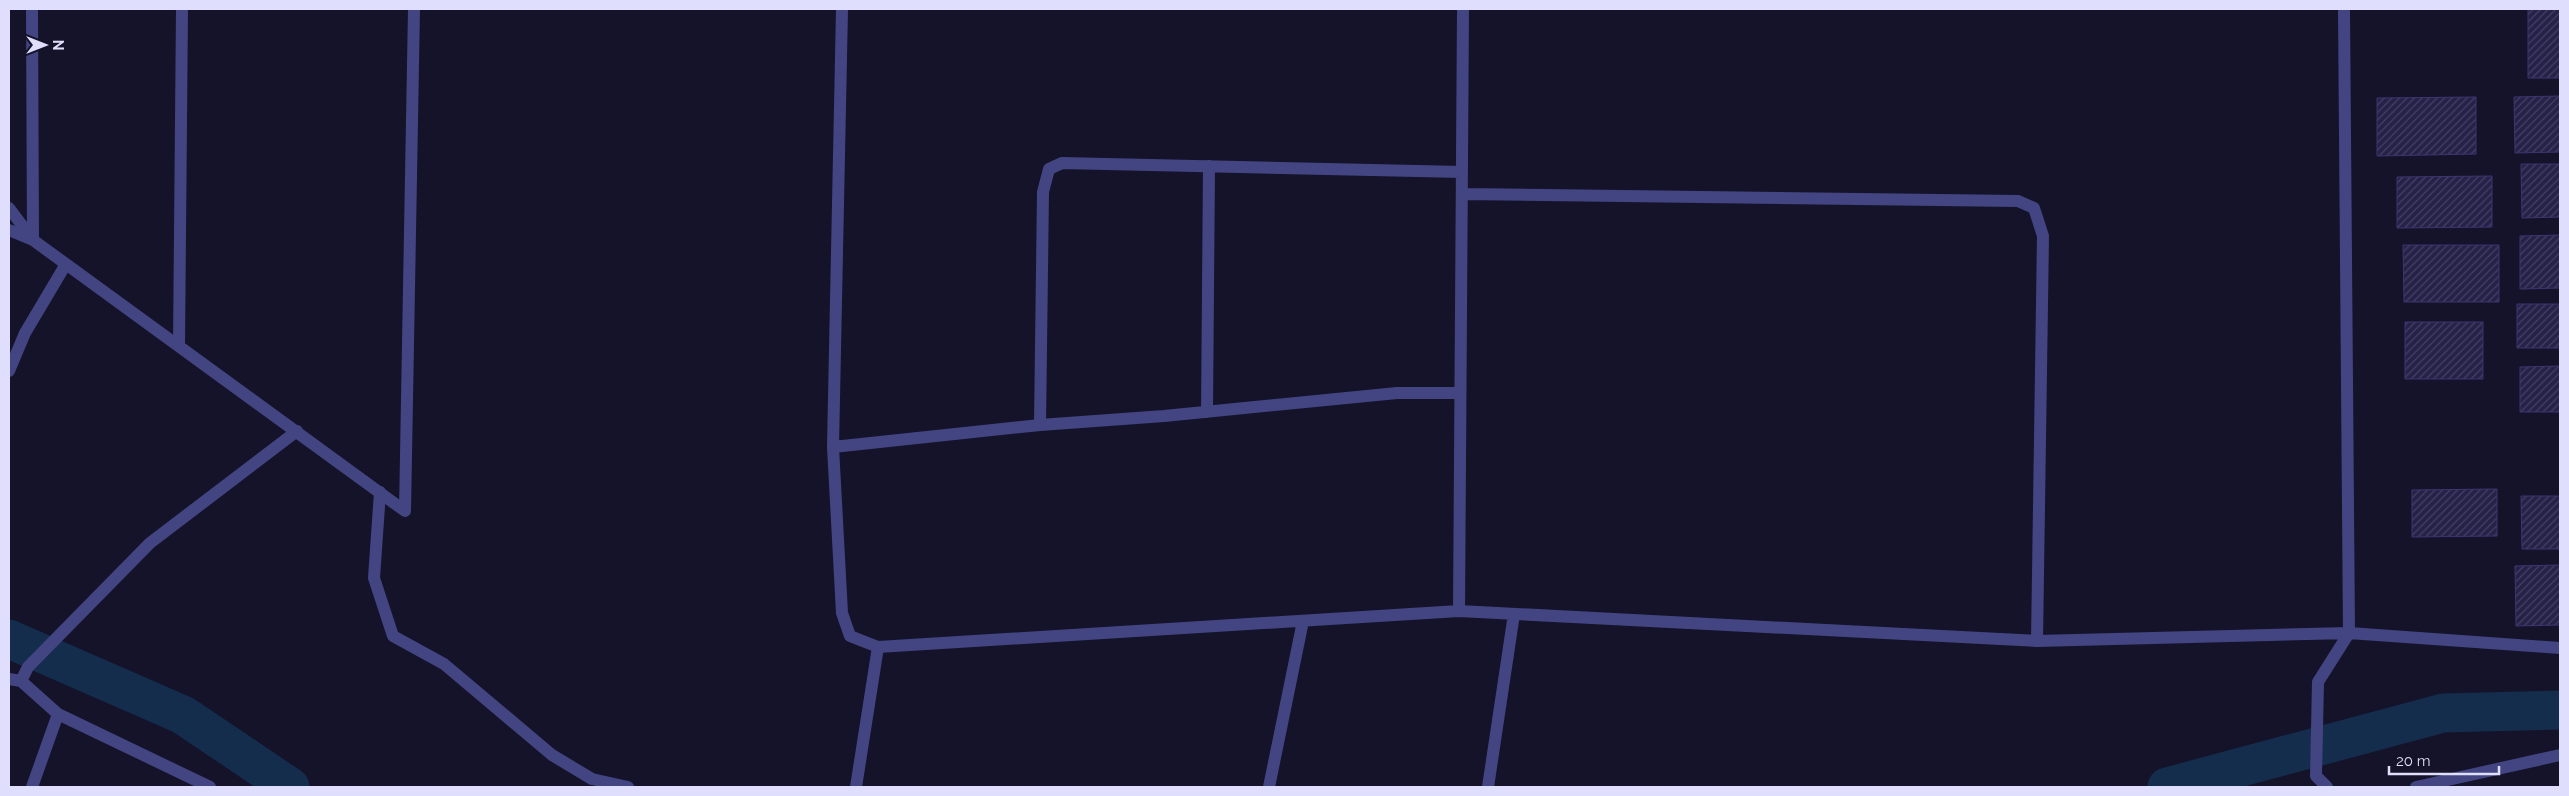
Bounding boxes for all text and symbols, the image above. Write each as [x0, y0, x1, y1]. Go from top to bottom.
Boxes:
north arrow [20, 20, 70, 70]
text: N [50, 40, 66, 50]
scale bar [2389, 744, 2499, 776]
text: 20 m [2396, 752, 2431, 770]

